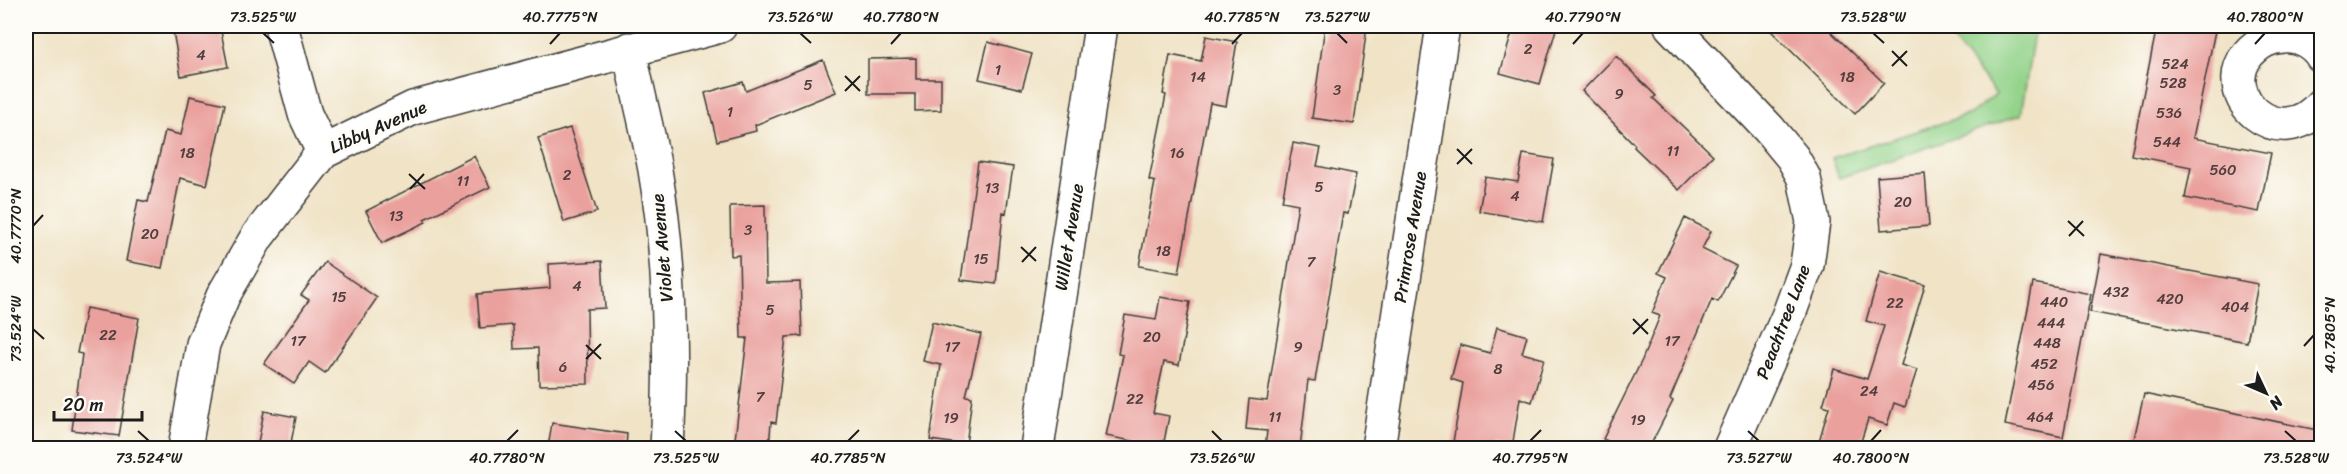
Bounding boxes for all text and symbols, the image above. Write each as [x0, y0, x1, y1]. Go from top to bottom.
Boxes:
text: 73.525°W [230, 4, 297, 30]
text: 40.7775°N [522, 4, 598, 30]
text: 73.526°W [767, 4, 833, 30]
text: 40.7780°N [863, 4, 940, 30]
text: 40.7785°N [1204, 4, 1280, 30]
text: 73.527°W [1304, 4, 1370, 30]
text: 40.7790°N [1545, 4, 1622, 30]
text: 73.528°W [1840, 4, 1907, 30]
text: 40.7800°N [2227, 4, 2304, 30]
house number: 2 [1524, 36, 1533, 62]
house number: 4 [196, 42, 206, 68]
house number: 524 [2161, 51, 2189, 77]
house number: 1 [995, 57, 1001, 83]
house number: 14 [1190, 64, 1206, 90]
house number: 18 [1839, 64, 1855, 90]
house number: 528 [2160, 70, 2186, 96]
house number: 5 [803, 72, 813, 98]
house number: 3 [1333, 77, 1341, 103]
house number: 9 [1614, 81, 1624, 107]
street label: Libby Avenue [324, 91, 432, 163]
house number: 1 [727, 99, 733, 125]
house number: 536 [2156, 100, 2182, 126]
house number: 544 [2153, 129, 2181, 155]
house number: 11 [1667, 138, 1679, 164]
house number: 18 [179, 140, 195, 166]
house number: 16 [1170, 140, 1184, 166]
house number: 560 [2209, 157, 2237, 183]
house number: 2 [563, 162, 572, 188]
house number: 11 [457, 168, 469, 194]
street label: Primrose Avenue [1384, 169, 1436, 305]
house number: 5 [1314, 174, 1324, 200]
house number: 13 [985, 175, 999, 201]
street label: Willet Avenue [1045, 181, 1093, 293]
house number: 4 [1510, 183, 1520, 209]
text: 40.7770°N [3, 188, 29, 264]
house number: 20 [1894, 189, 1912, 215]
street label: Violet Avenue [641, 192, 683, 304]
house number: 13 [389, 203, 403, 229]
house number: 3 [744, 217, 752, 243]
house number: 20 [141, 221, 159, 247]
house number: 18 [1155, 238, 1171, 264]
house number: 15 [973, 246, 989, 272]
house number: 7 [1307, 249, 1317, 275]
street label: Peachtree Lane [1746, 260, 1820, 384]
house number: 4 [572, 273, 582, 299]
house number: 432 [2103, 279, 2129, 305]
house number: 15 [331, 284, 347, 310]
house number: 420 [2156, 286, 2184, 312]
house number: 440 [2040, 289, 2068, 315]
house number: 22 [1886, 290, 1904, 316]
house number: 404 [2221, 294, 2249, 320]
text: 73.524°W [3, 295, 29, 362]
text: 40.7805°N [2317, 296, 2343, 373]
house number: 5 [765, 297, 775, 323]
house number: 444 [2037, 310, 2065, 336]
house number: 22 [99, 322, 117, 348]
house number: 20 [1143, 324, 1161, 350]
house number: 17 [290, 328, 307, 354]
house number: 17 [1664, 328, 1681, 354]
house number: 448 [2033, 330, 2061, 356]
house number: 17 [944, 334, 961, 360]
house number: 9 [1293, 334, 1303, 360]
house number: 452 [2030, 351, 2058, 377]
house number: 6 [559, 354, 567, 380]
house number: 8 [1493, 356, 1503, 382]
north arrow [2236, 363, 2296, 423]
house number: 456 [2027, 372, 2055, 398]
house number: 24 [1860, 378, 1878, 404]
scale bar [54, 384, 142, 422]
house number: 7 [756, 384, 766, 410]
house number: 22 [1126, 386, 1144, 412]
text: N [2262, 388, 2291, 418]
text: 20 m [63, 389, 103, 421]
house number: 11 [1269, 404, 1281, 430]
house number: 464 [2026, 404, 2054, 430]
house number: 19 [943, 405, 959, 431]
house number: 19 [1630, 407, 1646, 433]
text: 73.524°W [116, 445, 183, 471]
text: 40.7780°N [469, 445, 546, 471]
text: 73.525°W [653, 445, 720, 471]
text: 40.7785°N [810, 445, 886, 471]
text: 73.526°W [1189, 445, 1255, 471]
text: 40.7795°N [1492, 445, 1568, 471]
text: 73.527°W [1726, 445, 1792, 471]
text: 40.7800°N [1833, 445, 1910, 471]
text: 73.528°W [2263, 445, 2330, 471]

